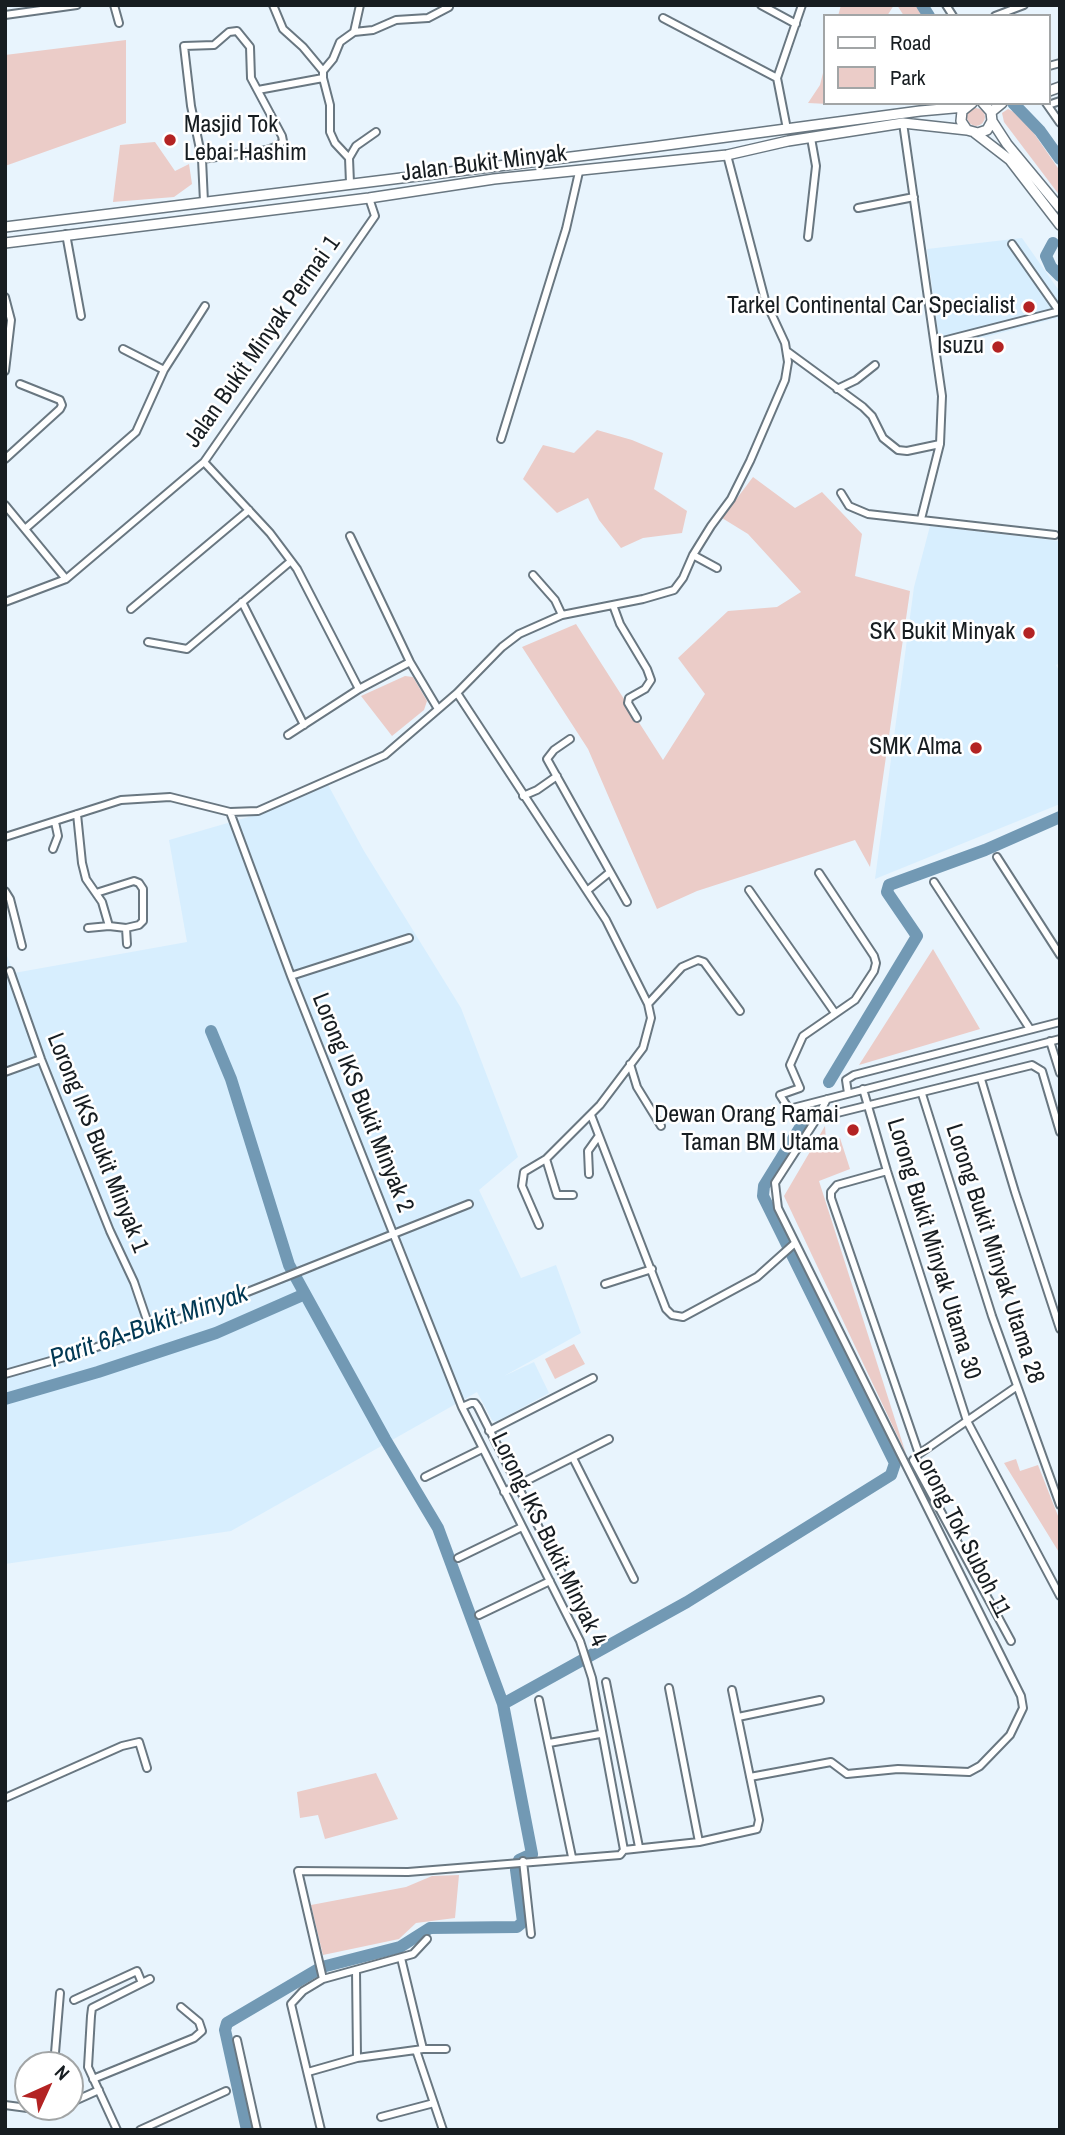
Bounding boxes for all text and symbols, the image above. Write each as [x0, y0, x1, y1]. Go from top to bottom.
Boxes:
legend [824, 14, 1051, 105]
text: Road [890, 28, 931, 57]
text: Park [890, 63, 925, 92]
place label: Masjid Tok Lebai Hashim [184, 112, 307, 168]
marker: Masjid Tok Lebai Hashim [162, 132, 178, 148]
street label: Jalan Bukit Minyak [400, 140, 568, 188]
street label: Jalan Bukit Minyak Permai 1 [179, 231, 347, 453]
place label: Tarkel Continental Car Specialist [727, 293, 1015, 321]
marker: Tarkel Continental Car Specialist [1021, 299, 1037, 315]
place label: Isuzu [937, 333, 984, 361]
marker: Isuzu [990, 339, 1006, 355]
place label: SK Bukit Minyak [870, 619, 1015, 647]
marker: SK Bukit Minyak [1021, 625, 1037, 641]
place label: SMK Alma [869, 734, 962, 762]
marker: SMK Alma [968, 740, 984, 756]
street label: Lorong IKS Bukit Minyak 2 [305, 989, 419, 1217]
street label: Lorong IKS Bukit Minyak 1 [40, 1029, 154, 1257]
place label: Dewan Orang Ramai Taman BM Utama [654, 1102, 839, 1158]
street label: Lorong Bukit Minyak Utama 30 [880, 1115, 986, 1383]
street label: Lorong Bukit Minyak Utama 28 [938, 1121, 1050, 1387]
marker: Dewan Orang Ramai Taman BM Utama [845, 1122, 861, 1138]
water label: Parit 6A-Bukit Minyak [46, 1278, 252, 1376]
street label: Lorong IKS Bukit Minyak 4 [484, 1428, 612, 1652]
street label: Lorong Tok Suboh 11 [906, 1444, 1016, 1622]
north arrow [14, 2051, 84, 2121]
text: N [49, 2059, 76, 2086]

